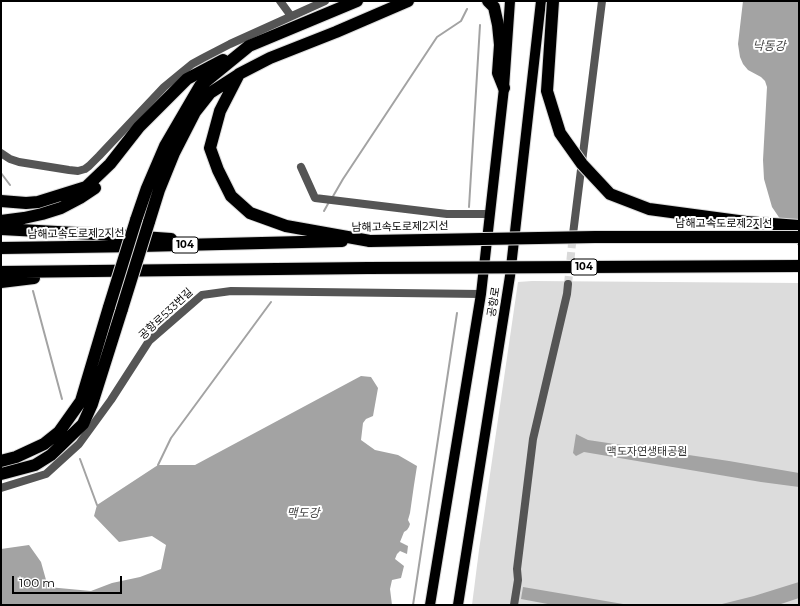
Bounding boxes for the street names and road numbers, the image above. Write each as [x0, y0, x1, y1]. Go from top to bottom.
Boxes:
street label: 남해고속도로제2지선 [675, 217, 773, 231]
street label: 남해고속도로제2지선 [351, 220, 449, 234]
street label: 남해고속도로제2지선 [27, 227, 125, 241]
road number: 104 [172, 237, 198, 253]
road number: 104 [571, 259, 597, 275]
street label: 공항로533번길 [136, 286, 196, 342]
street label: 공항로 [485, 286, 503, 318]

